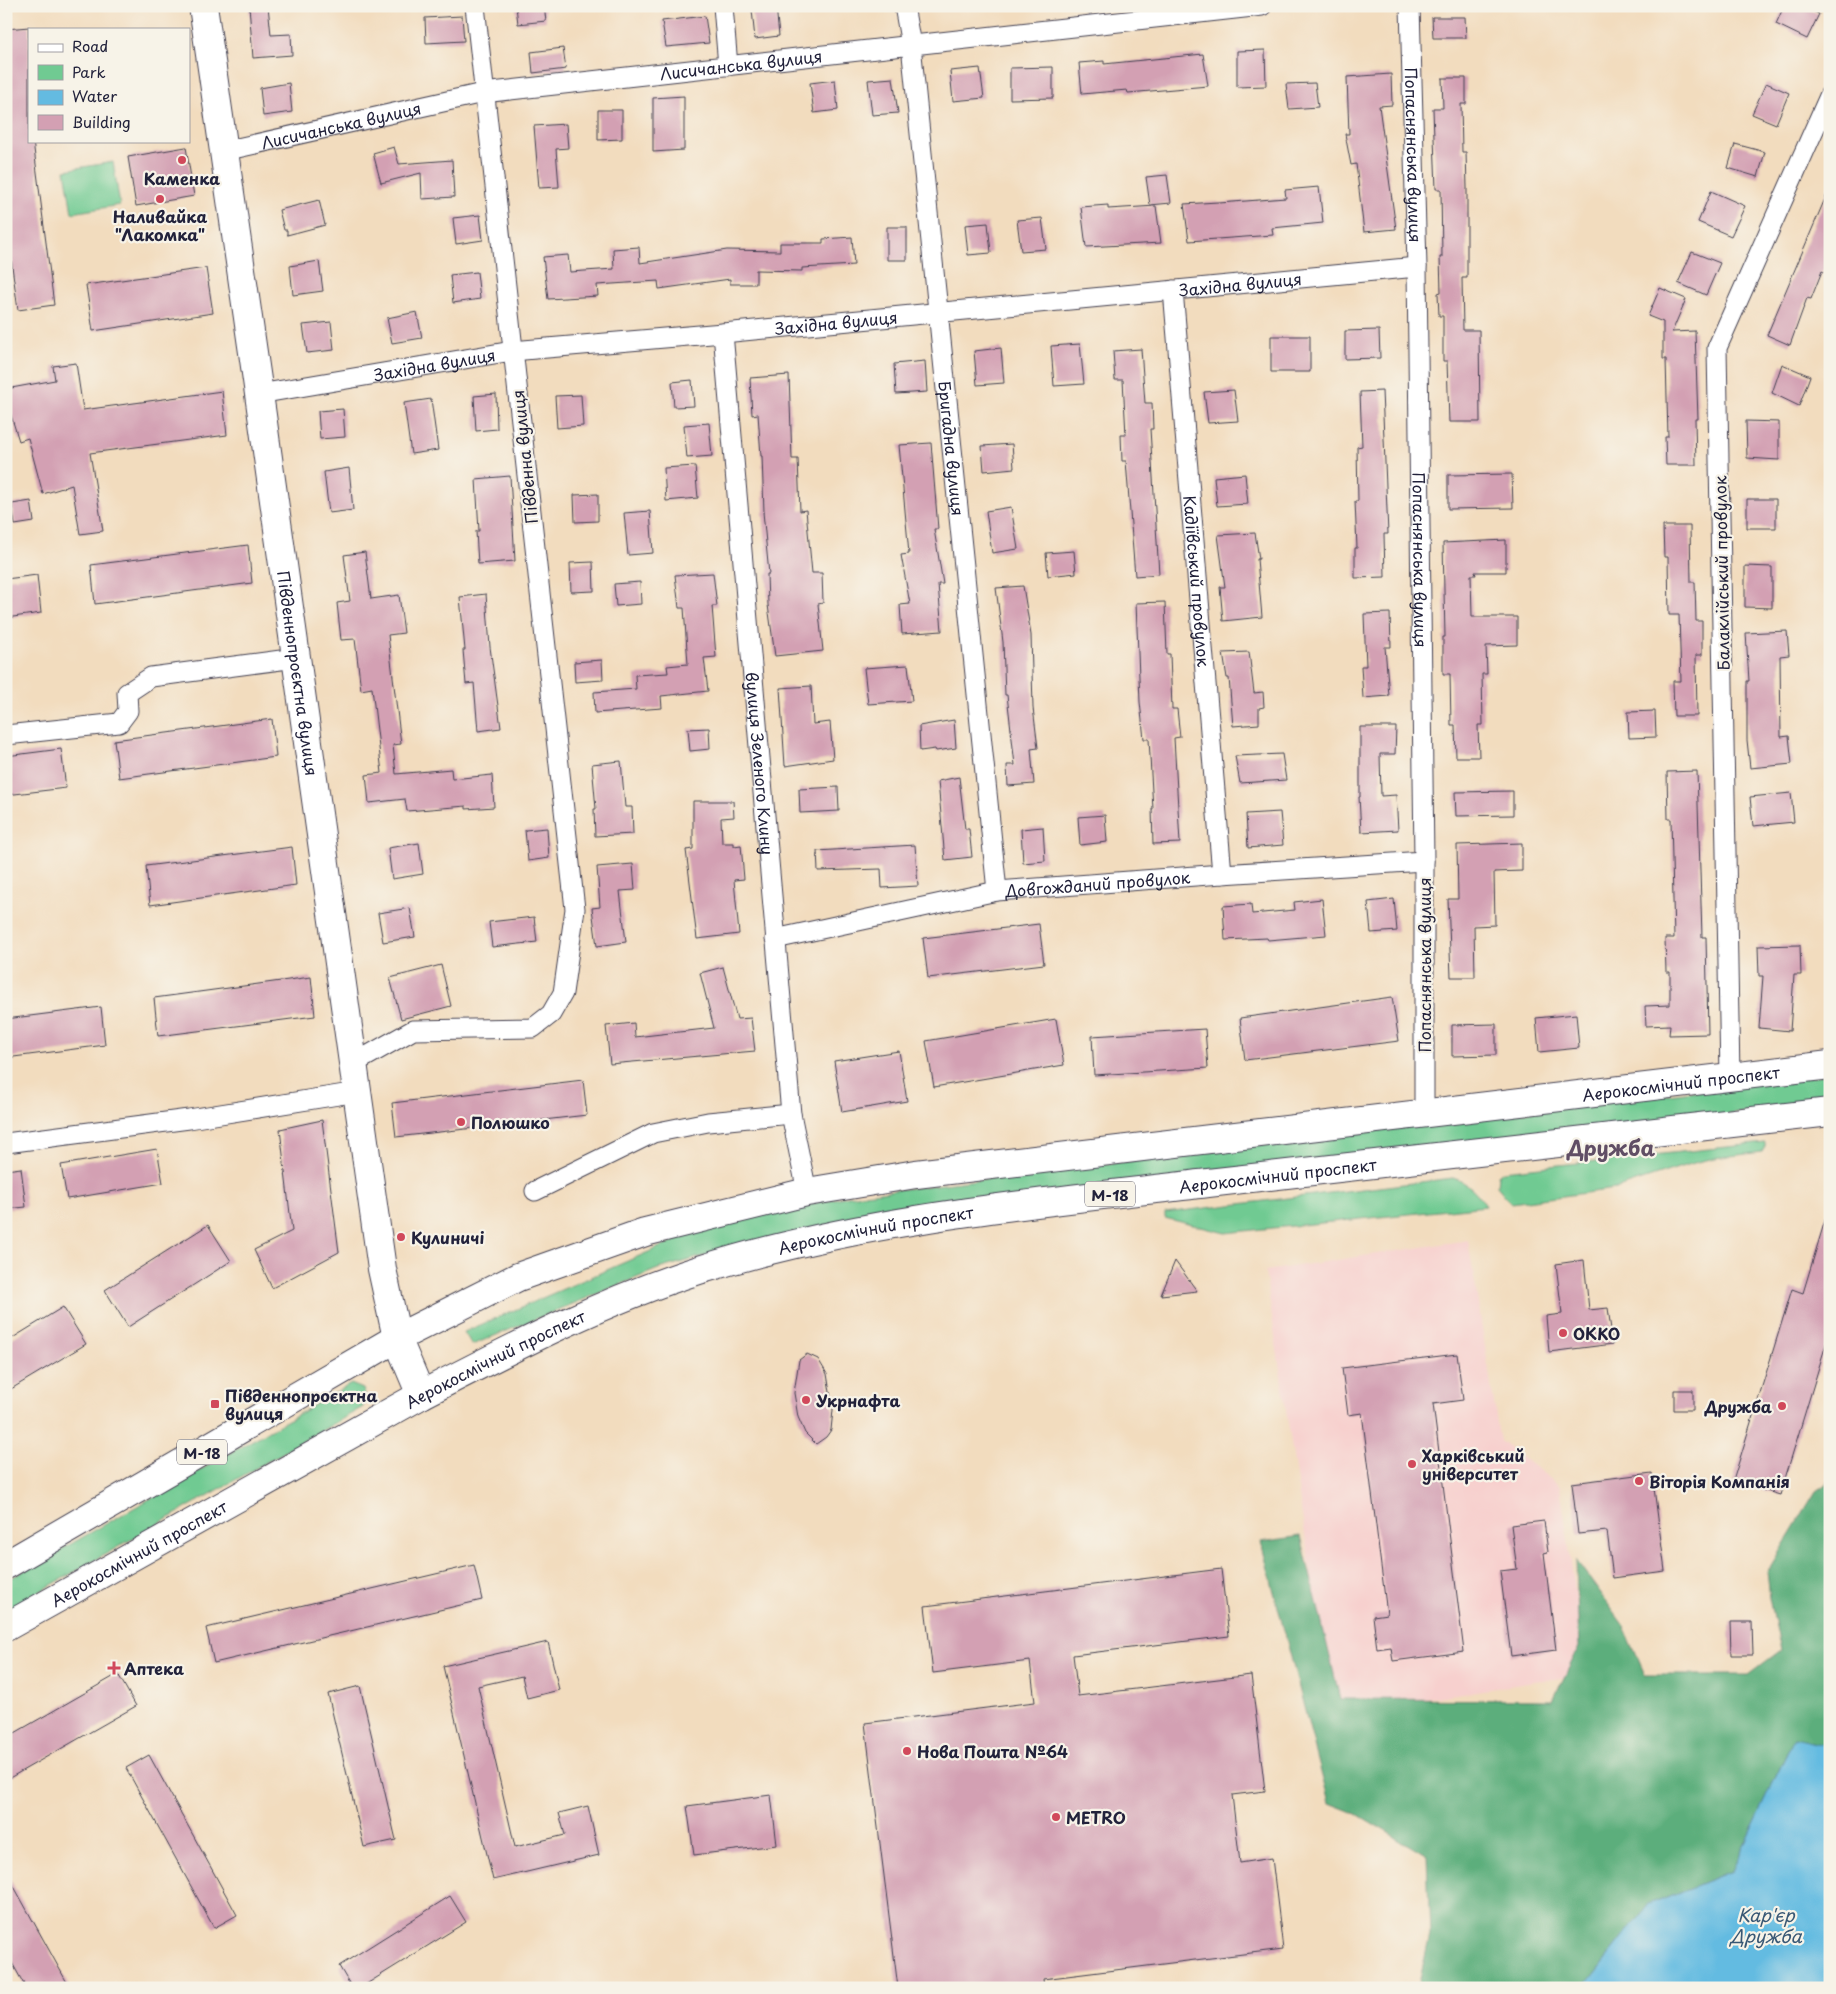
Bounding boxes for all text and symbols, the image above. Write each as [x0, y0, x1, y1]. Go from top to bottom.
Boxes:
legend [28, 28, 190, 142]
text: Road [72, 34, 108, 57]
street label: Лисичанська вулиця [659, 43, 823, 85]
text: Park [72, 60, 106, 83]
street label: Попаснянська вулиця [1400, 67, 1428, 243]
text: Water [72, 84, 117, 107]
street label: Лисичанська вулиця [259, 95, 423, 154]
text: Building [72, 110, 131, 133]
marker: Каменка [176, 154, 188, 166]
place label: Каменка [144, 166, 220, 190]
marker: Наливайка "Лакомка" [154, 193, 166, 205]
place label: Наливайка "Лакомка" [113, 204, 207, 246]
street label: Західна вулиця [1178, 266, 1303, 302]
street label: Західна вулиця [774, 304, 899, 340]
street label: Західна вулиця [372, 342, 497, 386]
street label: Бригадна вулиця [933, 380, 971, 517]
street label: Південна вулиця [505, 389, 543, 525]
street label: Попаснянська вулиця [1407, 472, 1433, 648]
street label: Балаклійський провулок [1707, 475, 1735, 670]
street label: Кадіївський провулок [1178, 494, 1217, 668]
street label: Південнопроєктна вулиця [272, 569, 325, 777]
street label: вулиця Зеленого Клину [741, 671, 780, 856]
street label: Довгожданий провулок [1003, 864, 1191, 902]
street label: Попаснянська вулиця [1412, 877, 1436, 1053]
street label: Аерокосмічний проспект [1581, 1059, 1781, 1106]
place label: Полюшко [471, 1110, 550, 1134]
marker: Полюшко [455, 1116, 467, 1128]
district label: Дружба [1566, 1131, 1655, 1163]
street label: Аерокосмічний проспект [1178, 1152, 1378, 1198]
road number: М-18 [1085, 1182, 1135, 1206]
street label: Аерокосмічний проспект [775, 1199, 975, 1260]
place label: Кулиничі [411, 1225, 484, 1249]
marker: Кулиничі [395, 1231, 407, 1243]
street label: Аерокосмічний проспект [400, 1303, 589, 1414]
place label: ОККО [1573, 1321, 1620, 1345]
marker: ОККО [1557, 1327, 1569, 1339]
place label: Південнопроєктна вулиця [225, 1383, 378, 1425]
place label: Укрнафта [816, 1388, 900, 1412]
marker: Укрнафта [800, 1394, 812, 1406]
place label: Дружба [1704, 1394, 1772, 1418]
marker: Південнопроєктна вулиця [209, 1398, 221, 1410]
marker: Дружба [1776, 1400, 1788, 1412]
road number: М-18 [177, 1440, 227, 1464]
place label: Харківський університет [1422, 1443, 1524, 1485]
marker: Харківський університет [1406, 1458, 1418, 1470]
place label: Віторія Компанія [1649, 1469, 1790, 1493]
marker: Віторія Компанія [1633, 1475, 1645, 1487]
street label: Аерокосмічний проспект [46, 1494, 231, 1612]
place label: Аптека [124, 1656, 184, 1680]
marker: Аптека [108, 1662, 120, 1674]
place label: Нова Пошта №64 [917, 1739, 1068, 1763]
marker: Нова Пошта №64 [901, 1745, 913, 1757]
place label: METRO [1066, 1805, 1126, 1829]
marker: METRO [1050, 1811, 1062, 1823]
water label: Кар'єр Дружба [1728, 1901, 1802, 1949]

